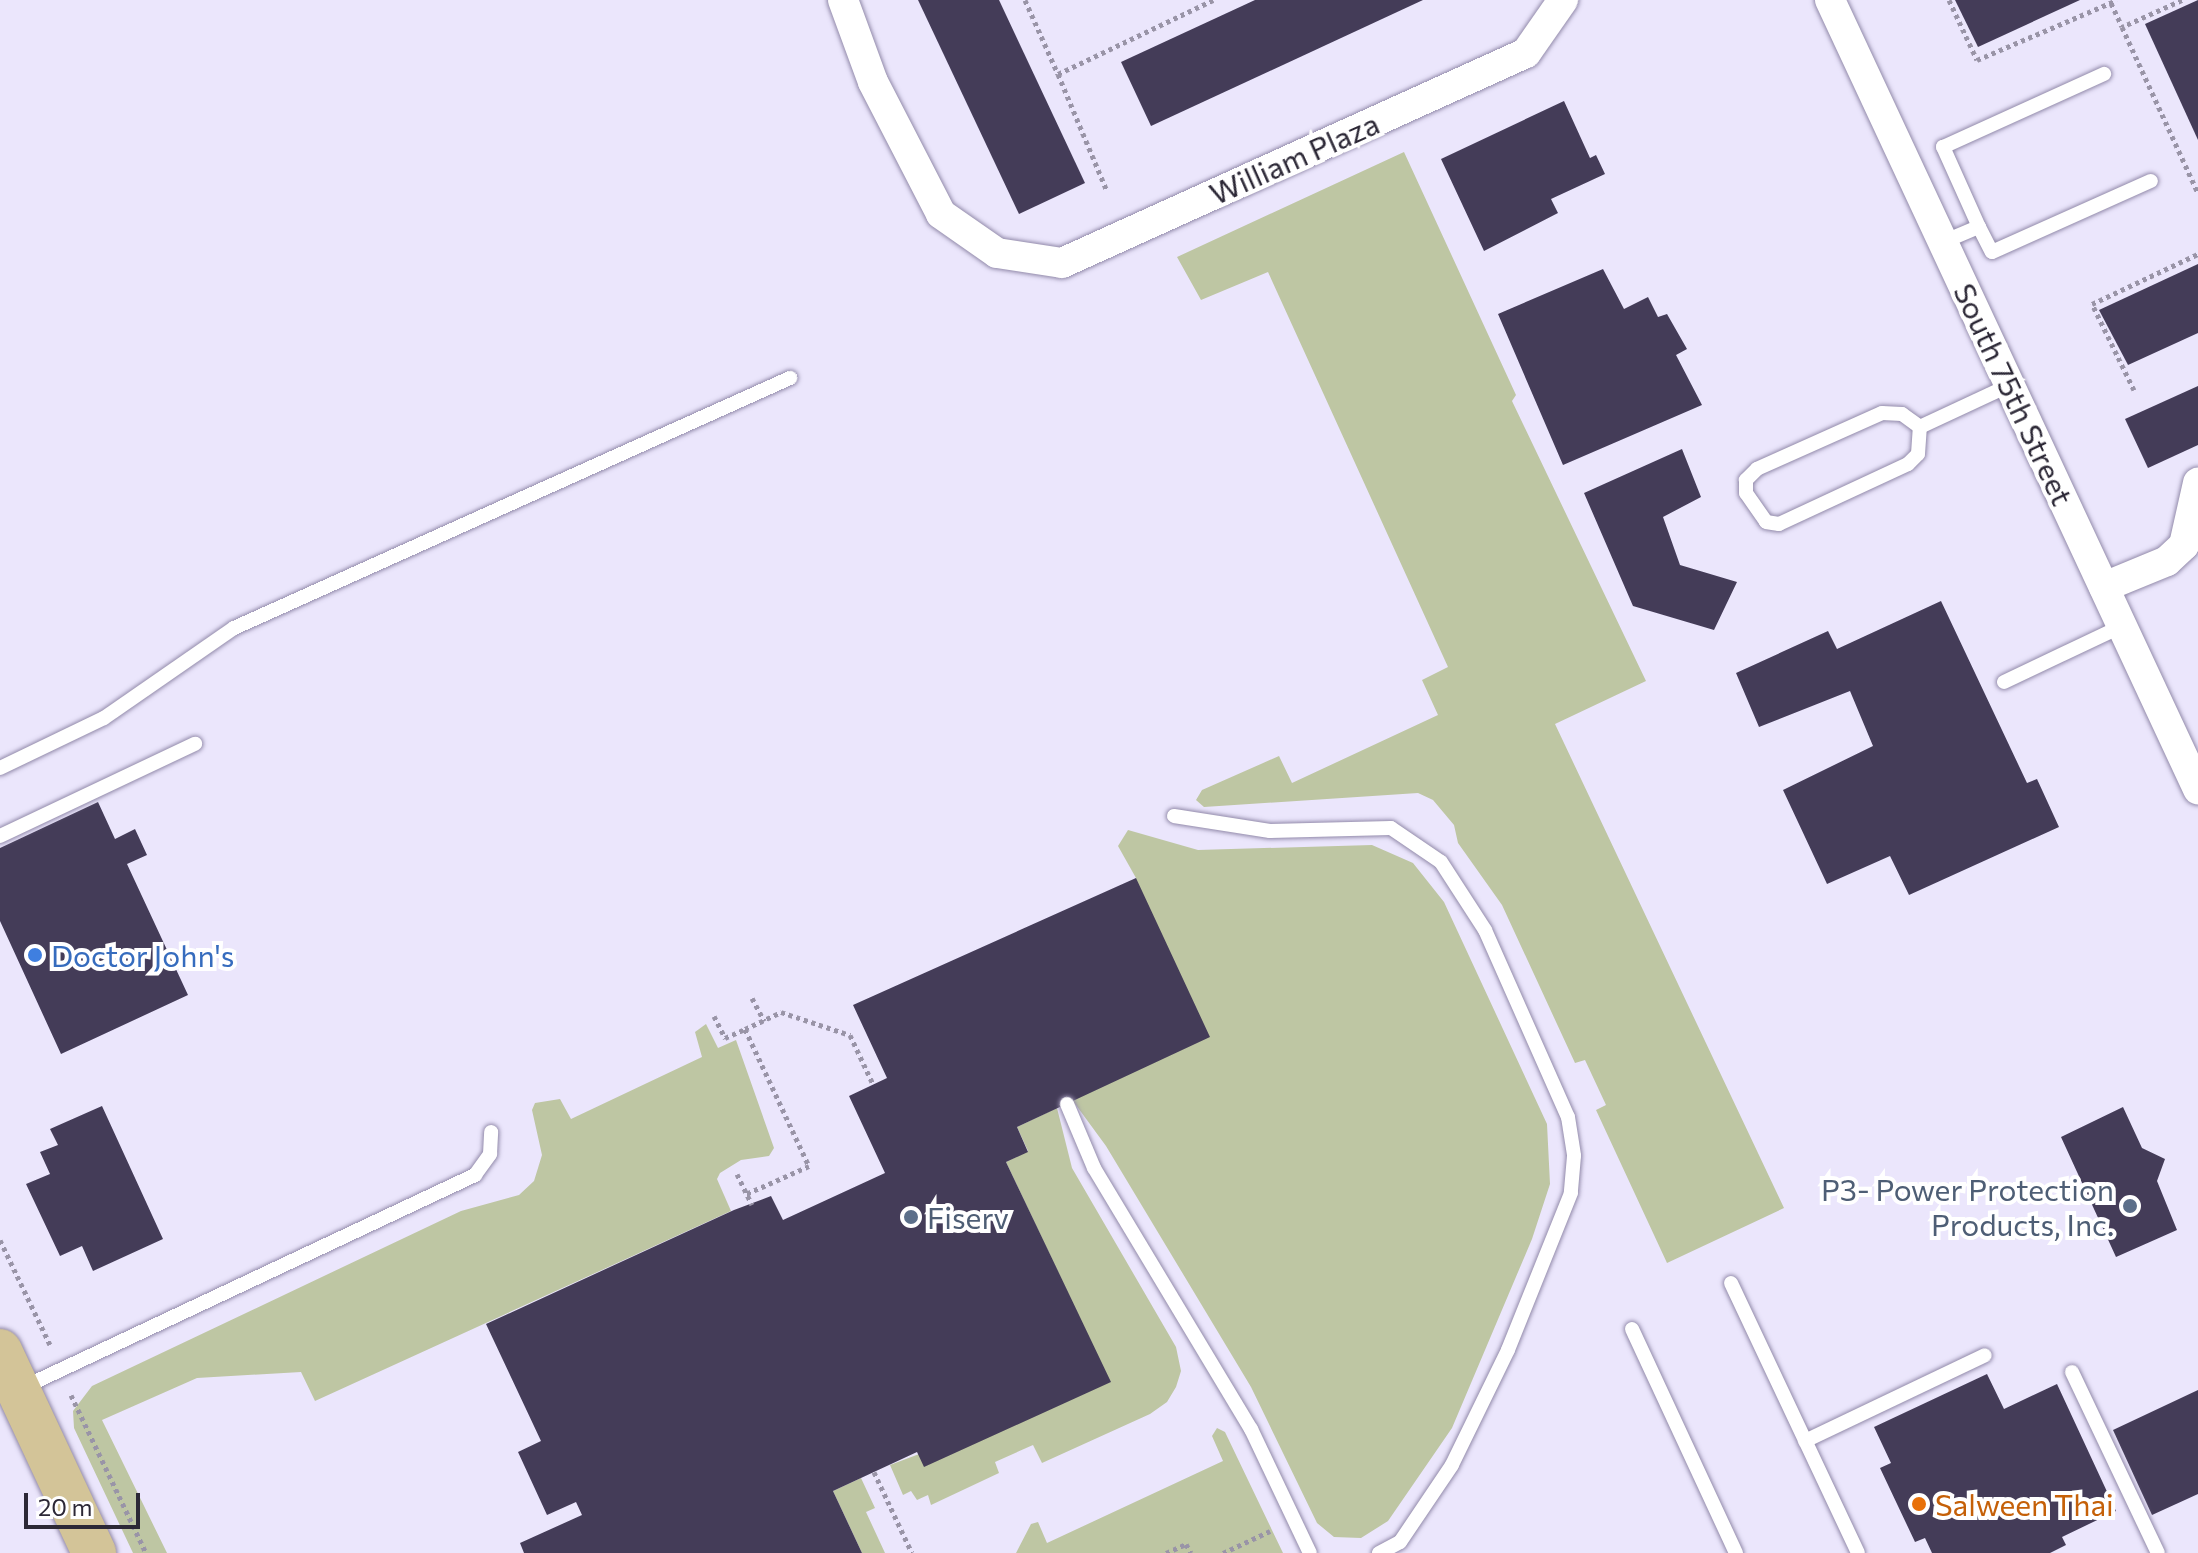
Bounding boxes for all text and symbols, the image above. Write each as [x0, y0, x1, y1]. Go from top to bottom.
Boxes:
street label: William Plaza [1204, 105, 1384, 211]
street label: South 75th Street [1947, 277, 2081, 511]
place label: Doctor John's [51, 937, 234, 973]
marker: Doctor John's [26, 946, 44, 964]
place label: P3- Power Protection Products, Inc. [1821, 1171, 2114, 1242]
marker: P3- Power Protection Products, Inc. [2121, 1197, 2139, 1215]
place label: Fiserv [927, 1199, 1009, 1235]
marker: Fiserv [902, 1208, 920, 1226]
scale bar [28, 1477, 144, 1527]
place label: Salween Thai [1935, 1486, 2114, 1522]
text: 20 m [38, 1492, 92, 1521]
marker: Salween Thai [1910, 1495, 1928, 1513]

